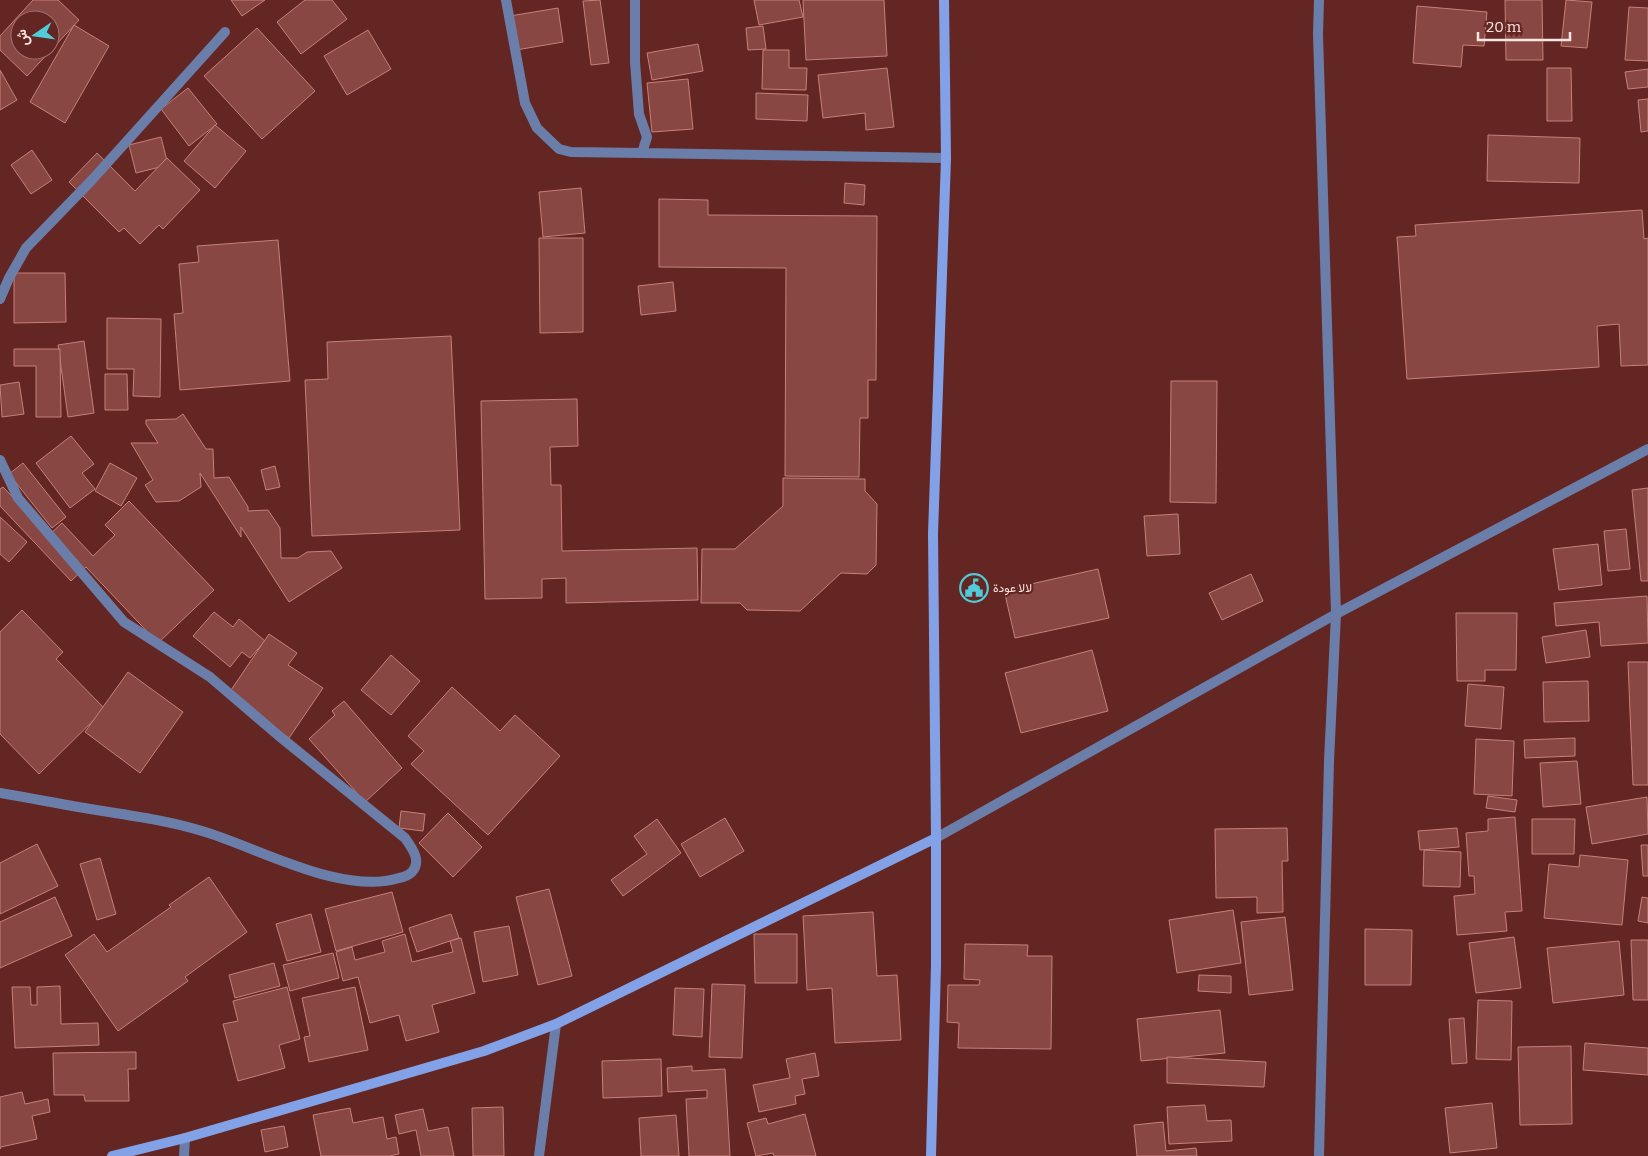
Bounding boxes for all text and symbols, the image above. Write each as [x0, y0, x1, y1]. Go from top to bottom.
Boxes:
north arrow [10, 10, 60, 60]
scale bar [1478, 10, 1570, 42]
text: 20 m [1486, 18, 1522, 36]
text: ش [13, 28, 33, 48]
public building icon: لالا عودة [959, 573, 989, 603]
place label: لالا عودة [993, 581, 1032, 596]

